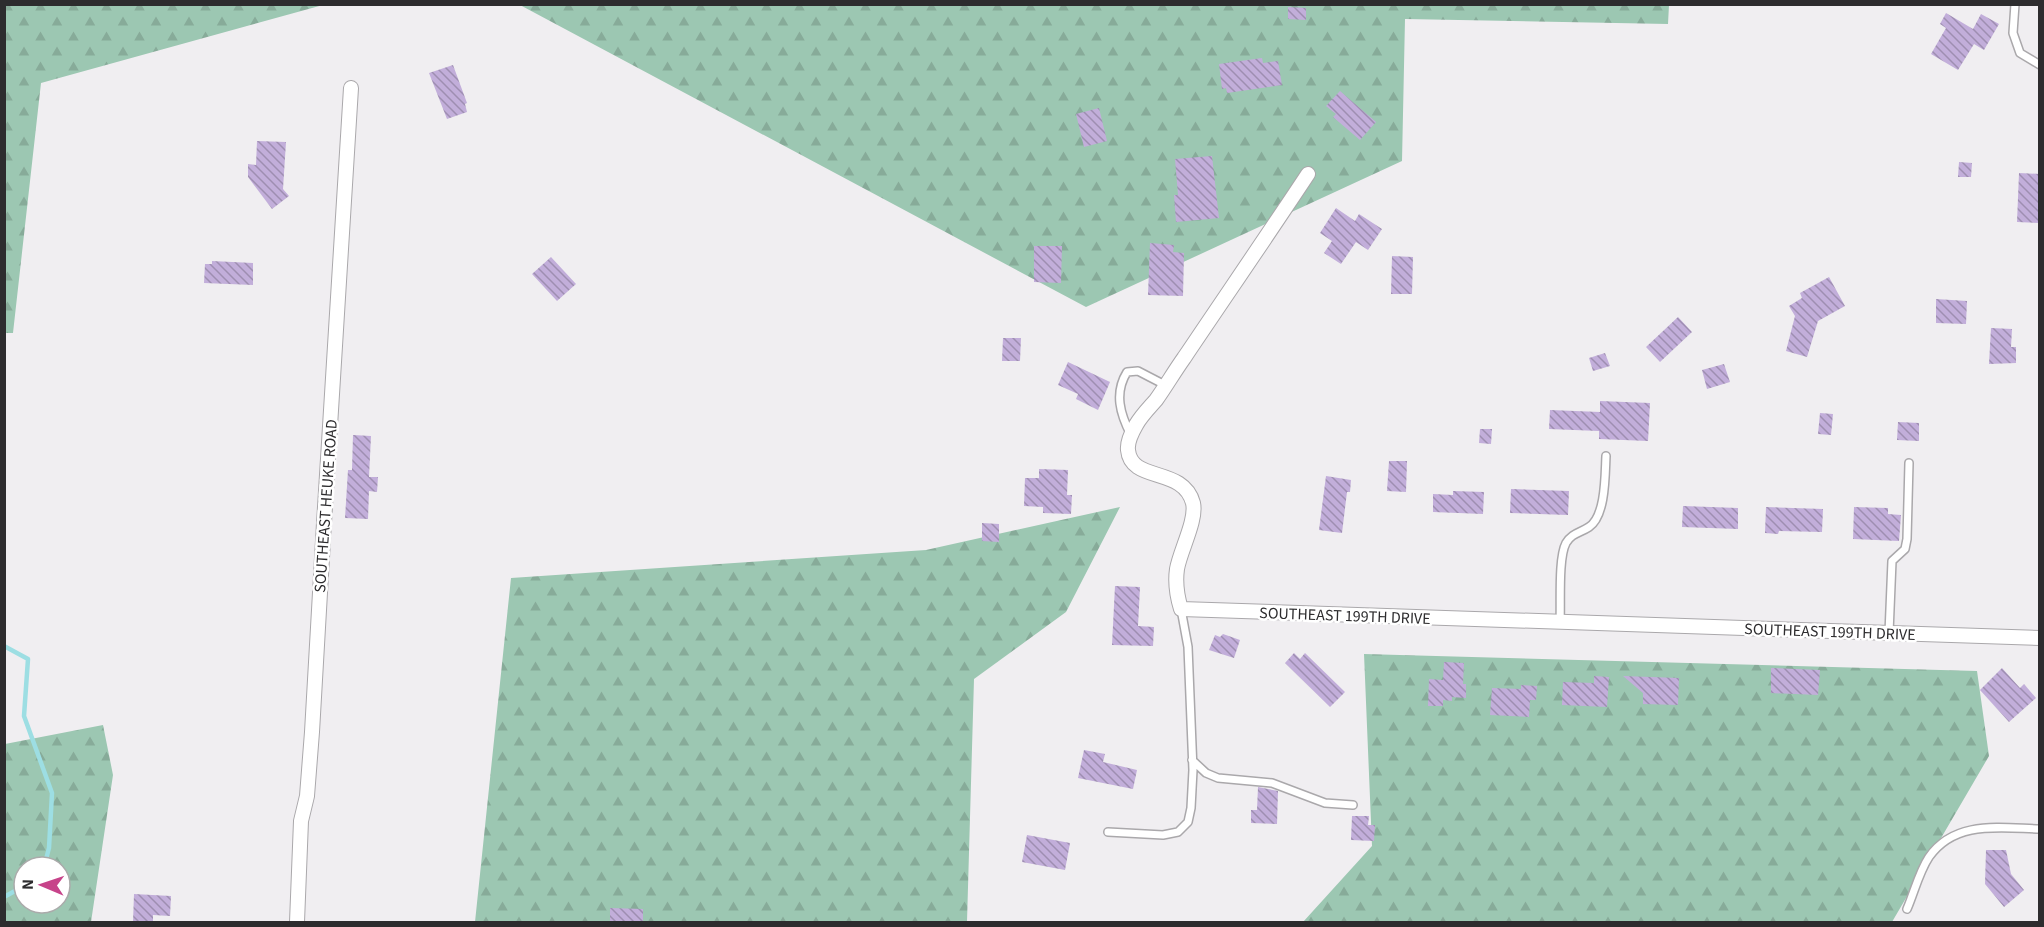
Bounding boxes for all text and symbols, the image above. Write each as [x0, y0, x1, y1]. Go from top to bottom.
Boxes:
street label: SOUTHEAST HEUKE ROAD [309, 418, 343, 594]
street label: SOUTHEAST 199TH DRIVE [1259, 602, 1431, 630]
street label: SOUTHEAST 199TH DRIVE [1744, 618, 1916, 646]
north arrow [12, 855, 72, 915]
text: N [17, 879, 39, 890]

